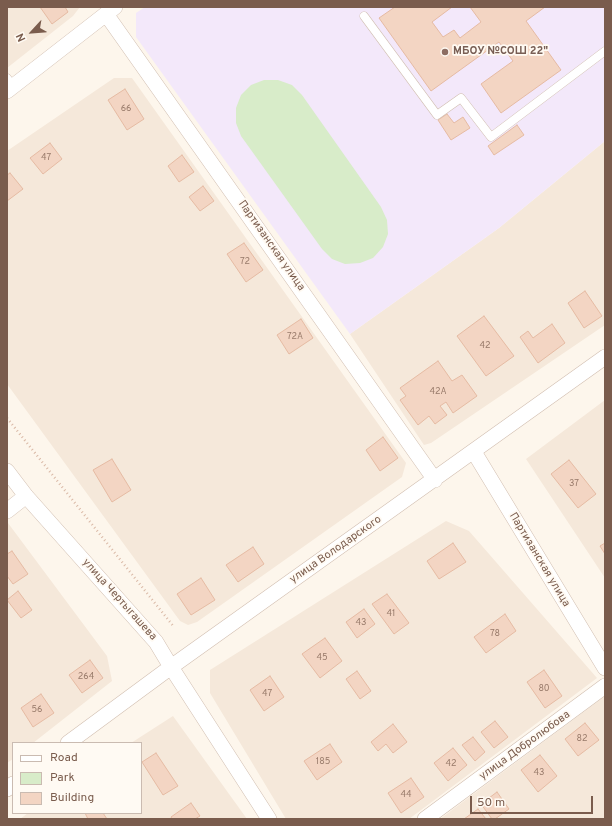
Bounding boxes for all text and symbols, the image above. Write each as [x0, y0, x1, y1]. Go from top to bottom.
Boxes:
north arrow [12, 12, 52, 52]
text: N [13, 31, 29, 44]
place label: МБОУ №СОШ 22" [453, 45, 548, 59]
marker: МБОУ №СОШ 22" [440, 47, 450, 57]
house number: 66 [121, 104, 131, 114]
house number: 47 [41, 153, 51, 163]
street label: Партизанская улица [235, 198, 307, 294]
house number: 72 [240, 257, 250, 267]
house number: 72А [287, 332, 303, 342]
house number: 42 [479, 341, 491, 351]
house number: 42А [429, 387, 447, 397]
house number: 37 [569, 479, 579, 489]
street label: Партизанская улица [506, 511, 572, 609]
street label: улица Володарского [288, 513, 384, 587]
street label: улица Чертыгашева [79, 556, 159, 644]
house number: 41 [387, 609, 395, 619]
house number: 43 [355, 618, 367, 628]
house number: 78 [490, 629, 500, 639]
house number: 45 [316, 653, 328, 663]
house number: 264 [78, 672, 94, 682]
house number: 80 [538, 684, 550, 694]
house number: 47 [262, 689, 272, 699]
house number: 56 [32, 705, 42, 715]
street label: улица Добролюбова [477, 709, 573, 783]
house number: 82 [577, 734, 587, 744]
legend [12, 742, 142, 814]
text: Road [50, 750, 78, 766]
house number: 185 [316, 757, 330, 767]
house number: 42 [445, 759, 457, 769]
house number: 43 [533, 768, 545, 778]
text: Park [50, 770, 75, 786]
scale bar [472, 788, 595, 814]
text: Building [50, 790, 94, 806]
house number: 44 [400, 790, 412, 800]
text: 50 m [477, 795, 505, 811]

